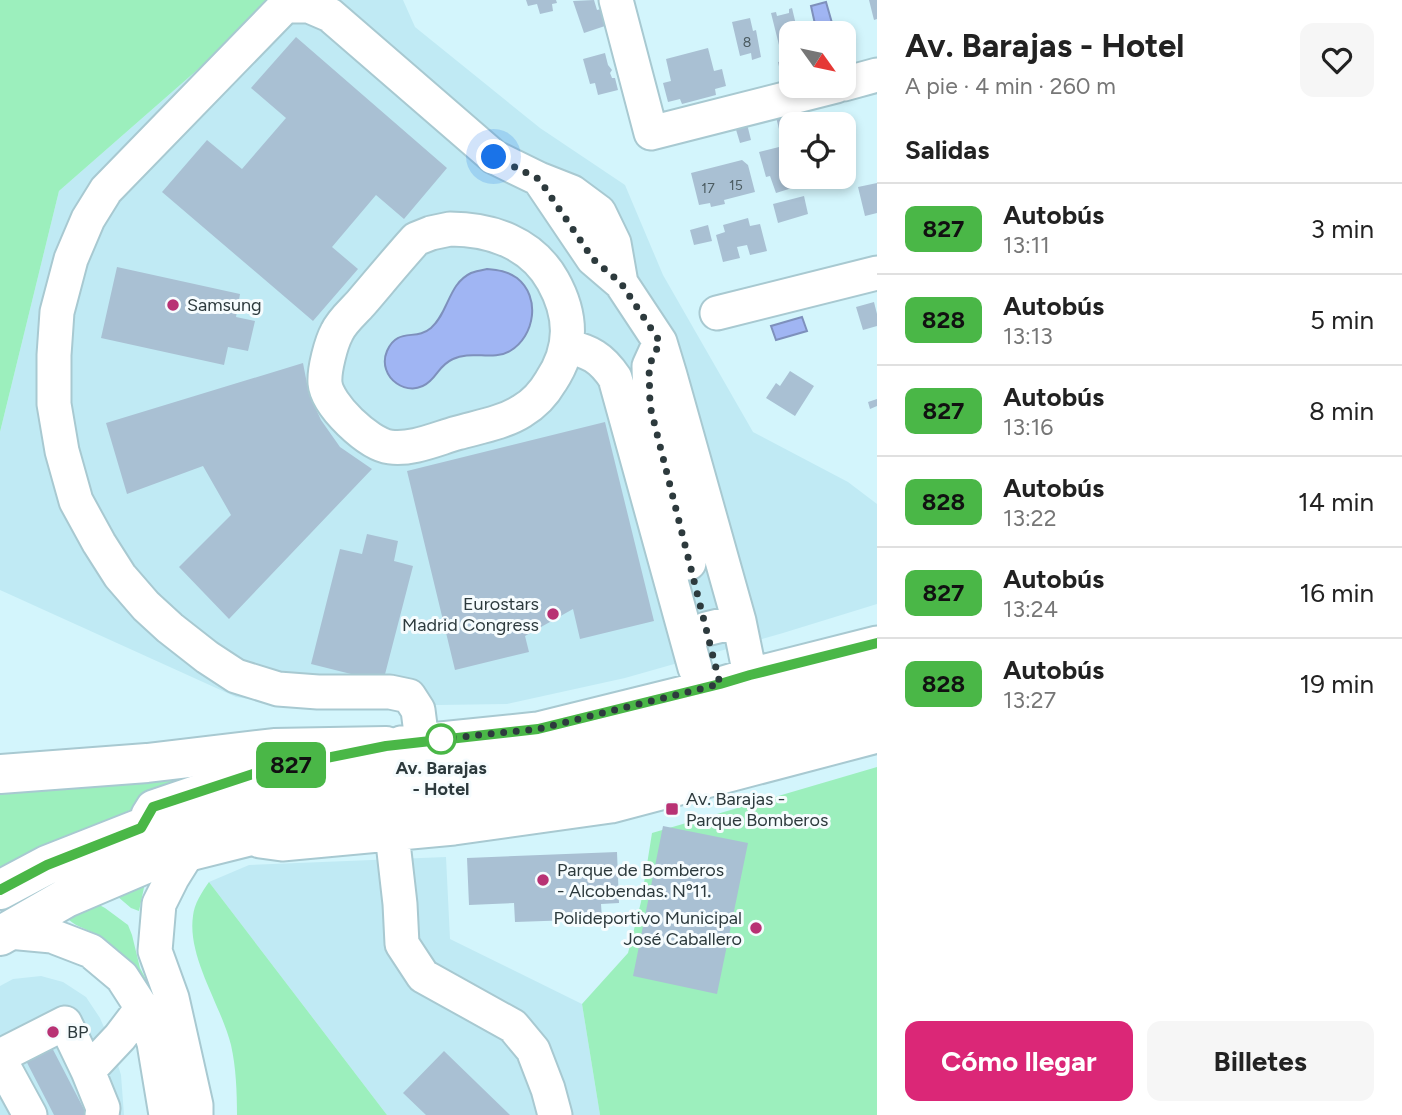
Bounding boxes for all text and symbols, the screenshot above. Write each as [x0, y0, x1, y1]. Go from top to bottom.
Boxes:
north arrow [779, 21, 856, 98]
map controls [779, 21, 856, 189]
button: heart [1300, 23, 1374, 97]
text: Av. Barajas - Hotel [905, 26, 1184, 65]
house number: 8 [743, 34, 751, 51]
text: A pie · 4 min · 260 m [905, 72, 1116, 100]
button: locate [779, 112, 856, 189]
text: Salidas [905, 134, 989, 166]
your location [476, 139, 511, 174]
house number: 15 [729, 177, 743, 194]
house number: 17 [701, 180, 715, 197]
text: Autobús [1003, 199, 1104, 231]
text: 3 min [1311, 213, 1374, 245]
text: 827 [923, 214, 964, 243]
text: 13:11 [1003, 231, 1050, 259]
text: Autobús [1003, 290, 1104, 322]
place label: Samsung [187, 294, 262, 316]
marker: Samsung [165, 297, 181, 313]
text: 5 min [1310, 304, 1374, 336]
text: 828 [922, 305, 965, 334]
text: 13:13 [1003, 322, 1053, 350]
text: Autobús [1003, 381, 1104, 413]
text: 8 min [1309, 395, 1374, 427]
text: 827 [923, 396, 964, 425]
text: 13:16 [1003, 413, 1053, 441]
text: Autobús [1003, 472, 1104, 504]
text: 14 min [1298, 486, 1374, 518]
text: 828 [922, 487, 965, 516]
text: 13:22 [1003, 504, 1057, 532]
text: Autobús [1003, 563, 1104, 595]
text: 16 min [1299, 577, 1374, 609]
text: 827 [923, 578, 964, 607]
place label: Eurostars Madrid Congress [402, 593, 539, 636]
text: 13:24 [1003, 595, 1058, 623]
marker: Eurostars Madrid Congress [545, 606, 561, 622]
text: Autobús [1003, 654, 1104, 686]
text: 19 min [1299, 668, 1374, 700]
text: 828 [922, 669, 965, 698]
text: 13:27 [1003, 686, 1056, 714]
marker: Av. Barajas - Hotel [426, 724, 456, 754]
line badge: 827 [251, 742, 331, 788]
text: 827 [270, 750, 312, 779]
place label: Av. Barajas - Hotel [395, 757, 487, 800]
place label: Av. Barajas - Parque Bomberos [686, 788, 828, 831]
marker: Av. Barajas - Parque Bomberos [664, 801, 680, 817]
place label: Parque de Bomberos - Alcobendas. Nº11. [557, 859, 724, 902]
marker: Parque de Bomberos - Alcobendas. Nº11. [535, 872, 551, 888]
place label: Polideportivo Municipal José Caballero [553, 907, 742, 950]
marker: Polideportivo Municipal José Caballero [748, 920, 764, 936]
place label: BP [67, 1021, 88, 1043]
button: Cómo llegar [905, 1021, 1133, 1101]
button: Billetes [1147, 1021, 1374, 1101]
marker: BP [45, 1024, 61, 1040]

